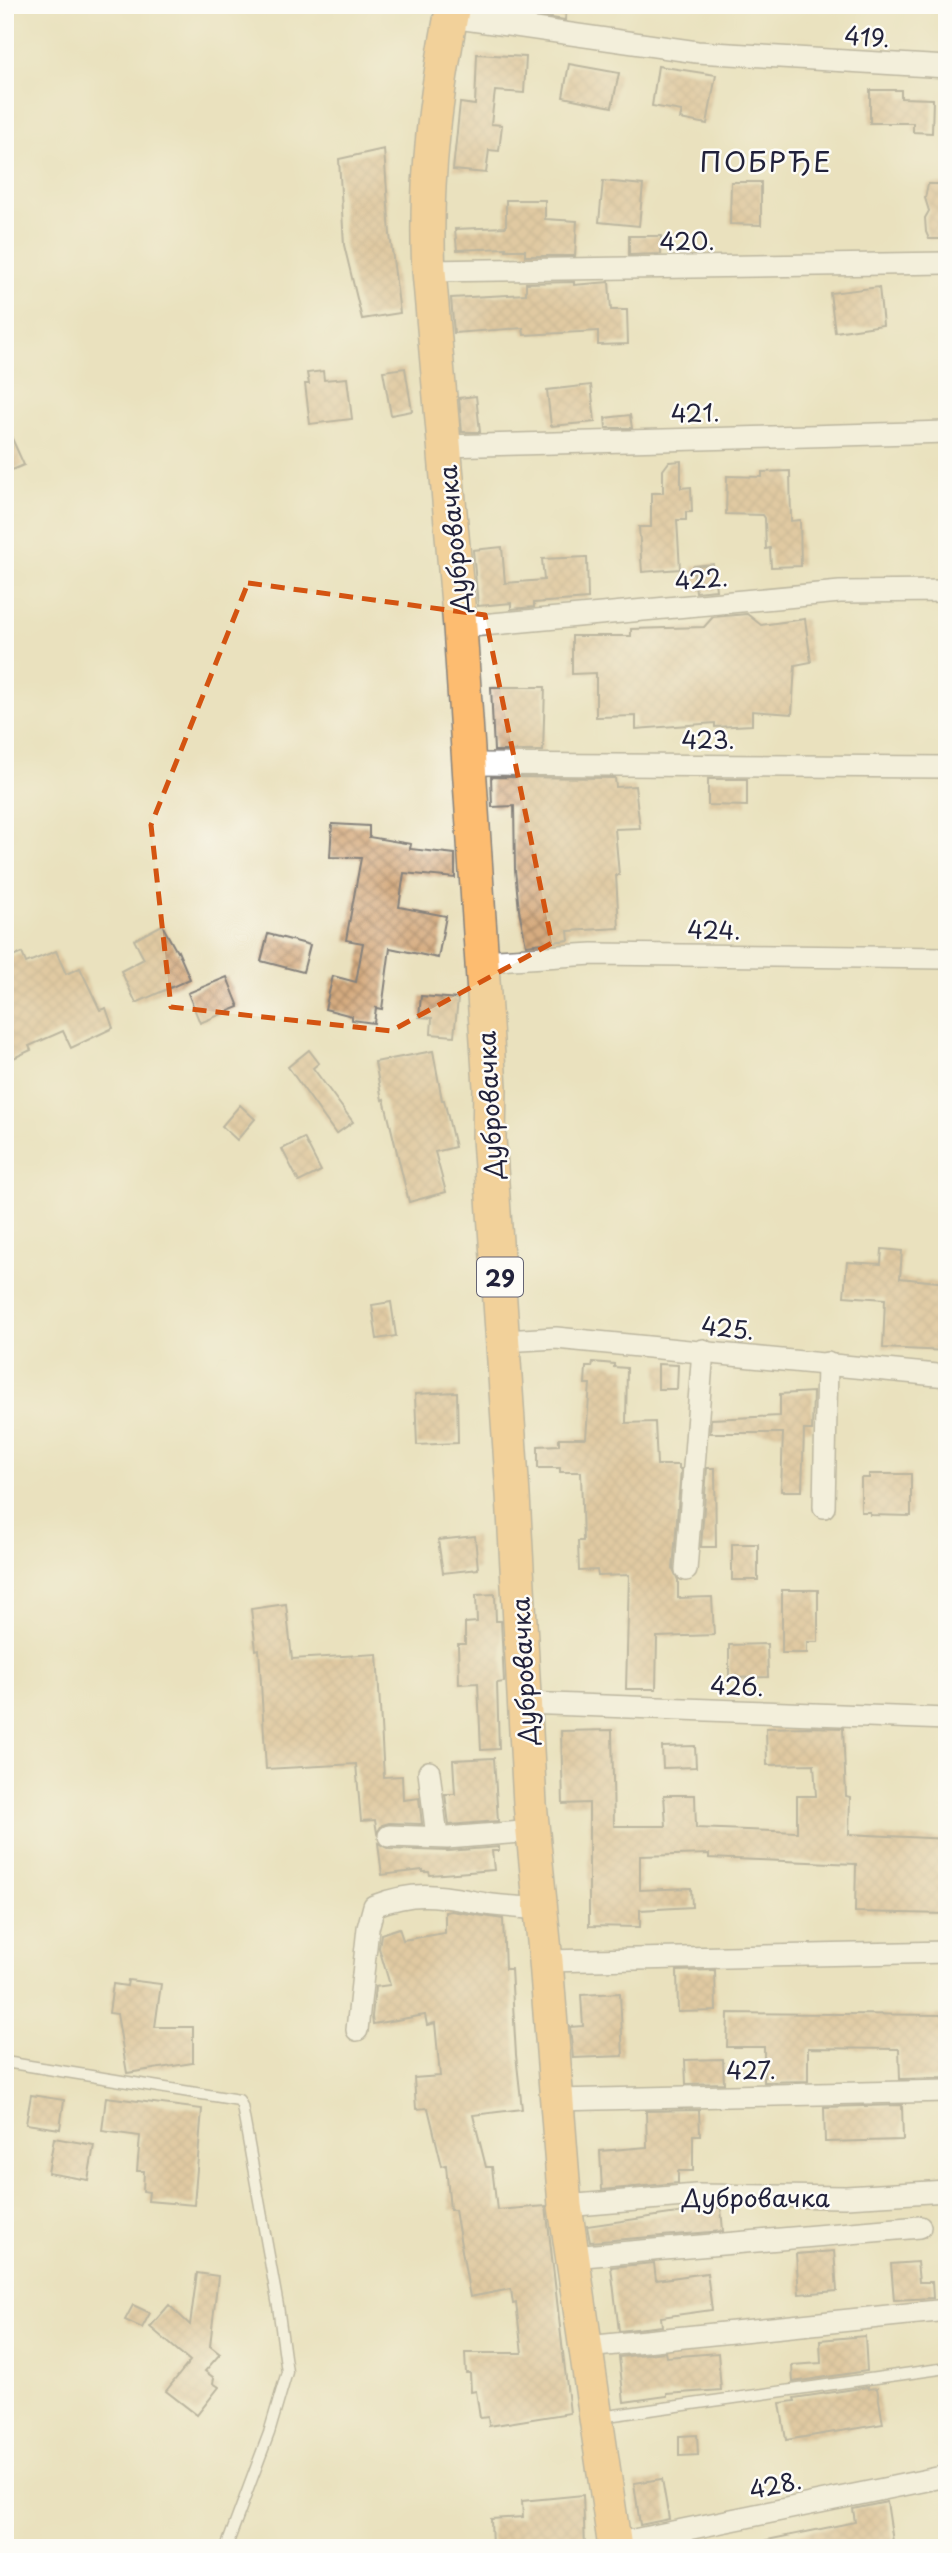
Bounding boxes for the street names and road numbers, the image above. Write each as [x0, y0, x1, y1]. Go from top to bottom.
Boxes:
street label: 419. [843, 17, 891, 55]
street label: 420. [659, 222, 715, 258]
street label: 421. [670, 393, 720, 431]
street label: Дубровачка [429, 464, 477, 615]
street label: 422. [673, 558, 729, 598]
street label: 423. [681, 721, 735, 757]
street label: 424. [687, 911, 741, 947]
street label: Дубровачка [467, 1030, 511, 1181]
road number: 29 [477, 1258, 523, 1296]
street label: 425. [700, 1306, 756, 1348]
street label: Дубровачка [501, 1596, 545, 1747]
street label: 426. [709, 1666, 765, 1704]
street label: 427. [726, 2051, 776, 2087]
street label: Дубровачка [681, 2179, 830, 2215]
street label: 428. [745, 2461, 805, 2507]

